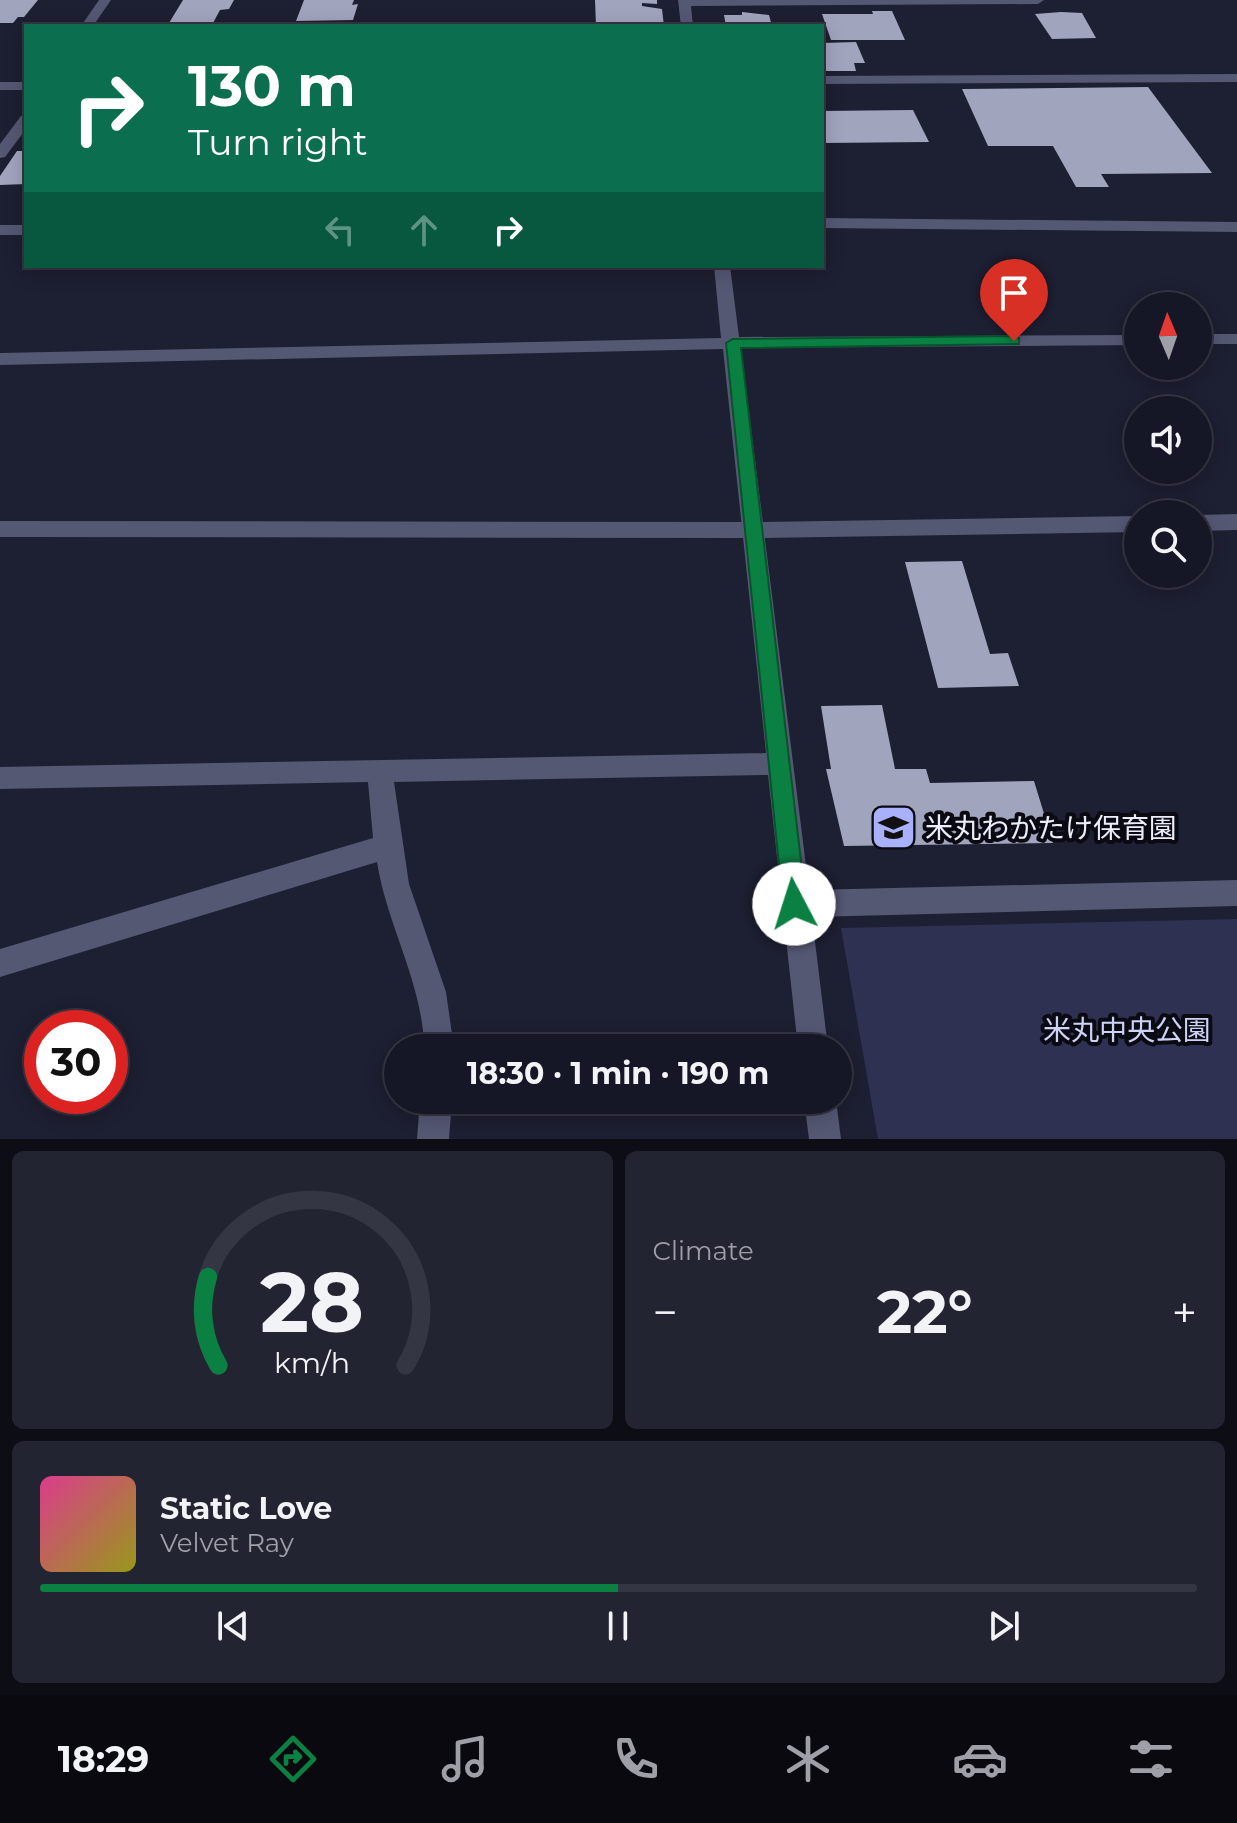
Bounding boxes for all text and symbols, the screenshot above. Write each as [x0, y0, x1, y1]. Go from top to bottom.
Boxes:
text: 130 m [188, 52, 356, 120]
icon: right [56, 56, 160, 160]
text: Turn right [188, 120, 368, 164]
icon: left [318, 208, 362, 252]
icon: ahead [402, 208, 446, 252]
icon: right [486, 208, 530, 252]
pin [980, 259, 1048, 341]
icon: arrive [992, 271, 1036, 315]
north arrow [1124, 292, 1212, 380]
map controls [1124, 292, 1212, 588]
button: sound [1124, 396, 1212, 484]
button: search [1124, 500, 1212, 588]
school or university icon: 米丸わかたけ保育園 [870, 804, 918, 852]
place label: 米丸わかたけ保育園 [925, 811, 1177, 845]
position arrow [752, 862, 836, 946]
speed limit sign: 30 [24, 1010, 128, 1114]
park label: 米丸中央公園 [1043, 1013, 1211, 1047]
text: 18:30 · 1 min · 190 m [467, 1055, 769, 1092]
text: Climate [653, 1235, 754, 1267]
text: 28 [260, 1251, 364, 1353]
text: 22° [877, 1275, 973, 1348]
text: − [653, 1285, 678, 1339]
text: + [1172, 1285, 1197, 1339]
text: km/h [274, 1345, 350, 1380]
text: Static Love [160, 1490, 332, 1527]
text: Velvet Ray [160, 1527, 294, 1559]
icon: previous [211, 1604, 255, 1648]
icon: pause [596, 1604, 640, 1648]
icon: next [982, 1604, 1026, 1648]
icon: directions [265, 1731, 321, 1787]
icon: music [437, 1731, 493, 1787]
icon: phone [608, 1731, 664, 1787]
icon: climate [780, 1731, 836, 1787]
icon: car [952, 1731, 1008, 1787]
icon: filters [1123, 1731, 1179, 1787]
text: 18:29 [58, 1737, 149, 1781]

